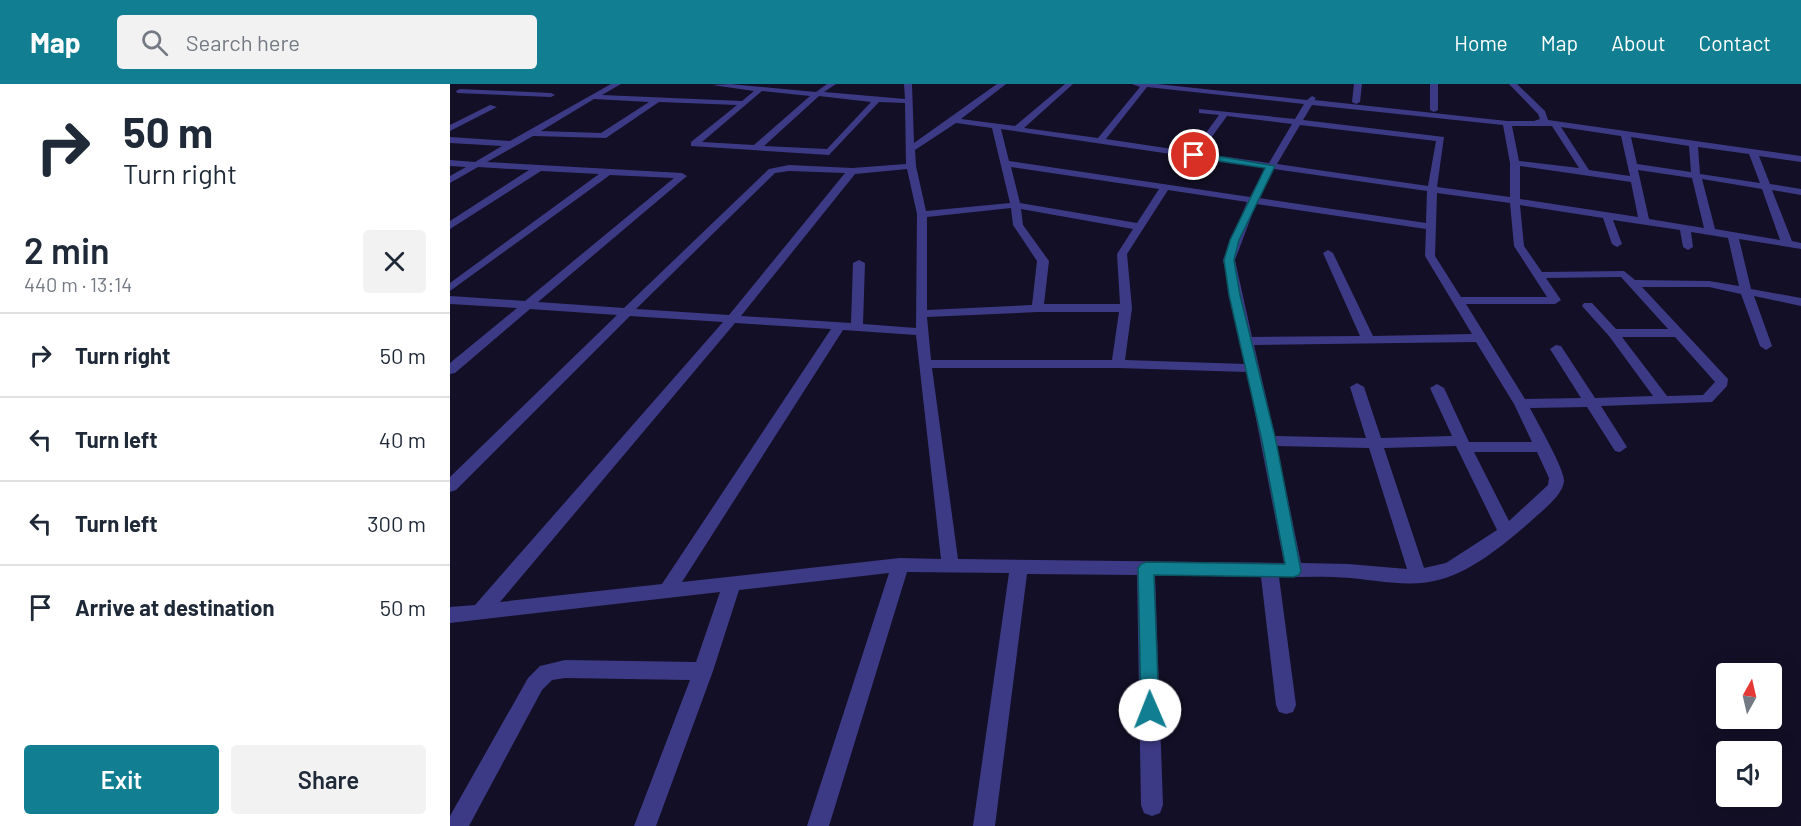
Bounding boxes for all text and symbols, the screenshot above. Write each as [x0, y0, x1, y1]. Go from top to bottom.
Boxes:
search box [117, 15, 537, 69]
text: Map [30, 25, 81, 59]
icon: search [138, 26, 171, 59]
text: Search here [186, 29, 300, 55]
text: Home [1454, 30, 1508, 55]
text: Map [1541, 30, 1578, 55]
text: About [1611, 30, 1666, 55]
text: Contact [1699, 30, 1771, 55]
text: 50 m [123, 106, 213, 156]
icon: right [24, 108, 102, 186]
pin [1168, 129, 1219, 180]
icon: arrive [1177, 138, 1210, 171]
text: Turn right [123, 157, 237, 189]
text: 2 min [24, 228, 110, 271]
button: close [363, 230, 426, 293]
text: 440 m · 13:14 [24, 272, 132, 296]
icon: right [24, 339, 57, 372]
text: Turn right [75, 342, 170, 368]
text: 50 m [380, 342, 426, 368]
icon: left [24, 423, 57, 456]
text: Turn left [75, 426, 158, 452]
text: 40 m [379, 426, 426, 452]
icon: left [24, 507, 57, 540]
text: Turn left [75, 510, 158, 536]
text: 300 m [367, 510, 426, 536]
icon: arrive [24, 591, 57, 624]
text: Arrive at destination [75, 594, 274, 620]
text: 50 m [380, 594, 426, 620]
north arrow [1716, 663, 1782, 729]
map controls [1716, 663, 1782, 807]
position arrow [1118, 678, 1182, 742]
button: sound [1716, 741, 1782, 807]
button: Exit [24, 745, 219, 814]
button: Share [231, 745, 426, 814]

